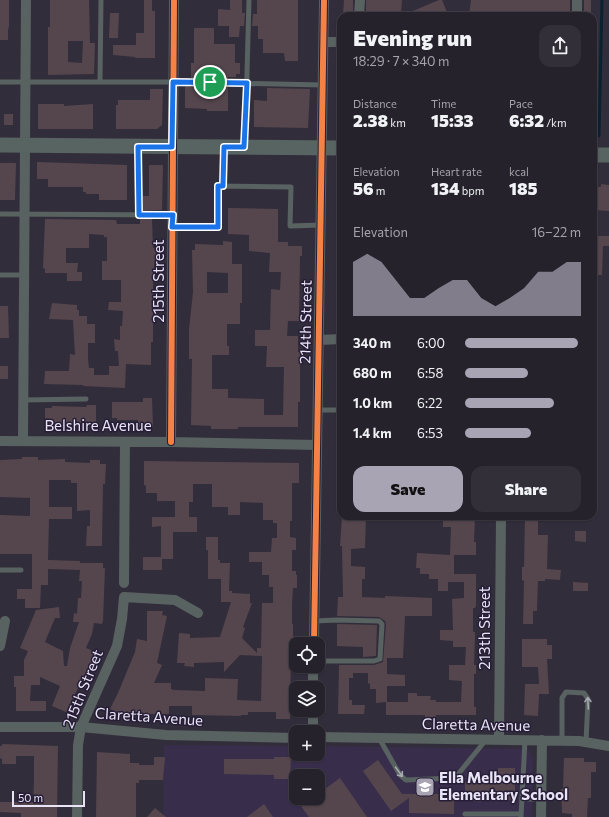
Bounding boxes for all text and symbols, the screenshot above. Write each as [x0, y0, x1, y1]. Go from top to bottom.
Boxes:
text: Evening run [353, 24, 472, 51]
button: share [539, 25, 581, 67]
text: 18:29 · 7 × 340 m [353, 53, 449, 69]
pin [193, 65, 227, 99]
icon: arrive [199, 71, 221, 93]
text: Distance [353, 97, 397, 110]
text: Time [431, 97, 456, 110]
text: Pace [509, 97, 533, 110]
text: 2.38 [353, 110, 388, 131]
text: 15:33 [431, 110, 474, 131]
text: 6:32 [509, 110, 544, 131]
text: km [388, 116, 406, 129]
text: /km [544, 116, 567, 129]
text: Elevation [353, 165, 399, 178]
text: Heart rate [431, 165, 482, 178]
text: kcal [509, 165, 529, 178]
text: 56 [353, 178, 374, 199]
text: 134 [431, 178, 460, 199]
text: 185 [509, 178, 538, 199]
text: m [374, 184, 385, 197]
text: bpm [460, 184, 484, 197]
text: Elevation [353, 224, 408, 240]
text: 16–22 m [532, 224, 581, 240]
street label: 215th Street [149, 239, 167, 323]
street label: 214th Street [295, 280, 315, 364]
text: 340 m [353, 335, 391, 351]
text: 6:00 [417, 335, 445, 351]
text: 680 m [353, 365, 392, 381]
text: 6:58 [417, 365, 443, 381]
text: 1.0 km [353, 395, 392, 411]
text: 6:22 [417, 395, 442, 411]
street label: Belshire Avenue [44, 416, 152, 434]
text: 1.4 km [353, 425, 392, 441]
text: 6:53 [417, 425, 443, 441]
button: Save [353, 466, 463, 512]
button: Share [471, 466, 581, 512]
street label: 213th Street [475, 586, 493, 670]
map controls [289, 637, 325, 805]
button: locate [289, 637, 325, 673]
street label: 215th Street [58, 647, 106, 731]
button: layers [289, 681, 325, 717]
one-way arrow [584, 697, 591, 710]
street label: Claretta Avenue [94, 703, 204, 729]
street label: Claretta Avenue [422, 714, 530, 734]
button: + [289, 725, 325, 761]
one-way arrow [395, 766, 403, 777]
place label: Ella Melbourne Elementary School [439, 768, 568, 803]
button: − [289, 769, 325, 805]
school or university icon: Ella Melbourne Elementary School [414, 776, 436, 798]
scale bar [12, 789, 85, 808]
text: 50 m [18, 791, 43, 804]

